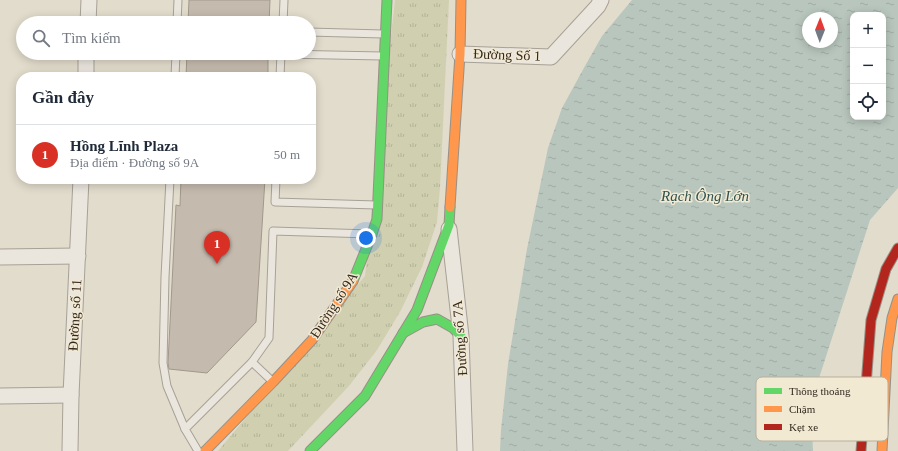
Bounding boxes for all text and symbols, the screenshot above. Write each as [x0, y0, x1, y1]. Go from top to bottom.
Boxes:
north arrow [802, 12, 838, 48]
map controls [850, 12, 886, 120]
button: + [850, 12, 886, 48]
search box [16, 16, 316, 60]
icon: search [30, 27, 52, 49]
text: Tìm kiếm [62, 30, 121, 46]
street label: Đường Số 1 [473, 46, 541, 64]
button: − [850, 48, 886, 84]
button: locate [850, 84, 886, 120]
text: Gần đây [32, 88, 94, 107]
text: Hồng Lĩnh Plaza [70, 138, 178, 154]
text: 1 [42, 147, 48, 162]
text: 50 m [274, 147, 300, 162]
text: Địa điểm · Đường số 9A [70, 155, 199, 170]
water label: Rạch Ông Lớn [660, 188, 749, 204]
your location [356, 228, 376, 248]
pin: 1 [204, 231, 230, 264]
street label: Đường số 9A [307, 268, 361, 341]
street label: Đường số 11 [66, 279, 84, 351]
street label: Đường số 7A [450, 299, 470, 376]
legend [756, 377, 888, 441]
text: Thông thoáng [789, 385, 851, 397]
text: Chậm [789, 403, 816, 415]
text: Kẹt xe [789, 421, 818, 433]

